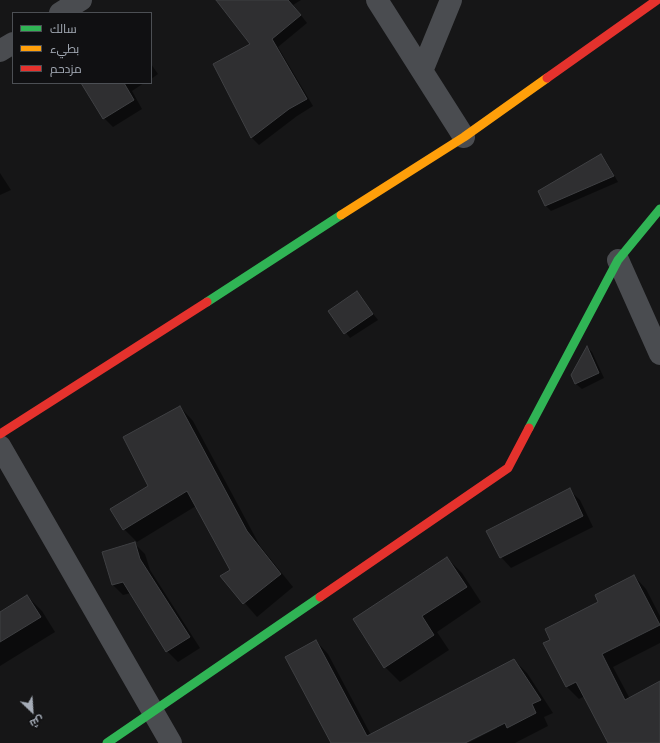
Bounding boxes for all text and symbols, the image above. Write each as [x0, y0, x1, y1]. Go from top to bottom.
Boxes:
legend [12, 12, 152, 84]
text: سالك [50, 20, 77, 37]
text: بطيء [50, 40, 79, 57]
text: مزدحم [50, 60, 82, 77]
north arrow [12, 691, 52, 731]
text: ش [28, 713, 47, 732]

